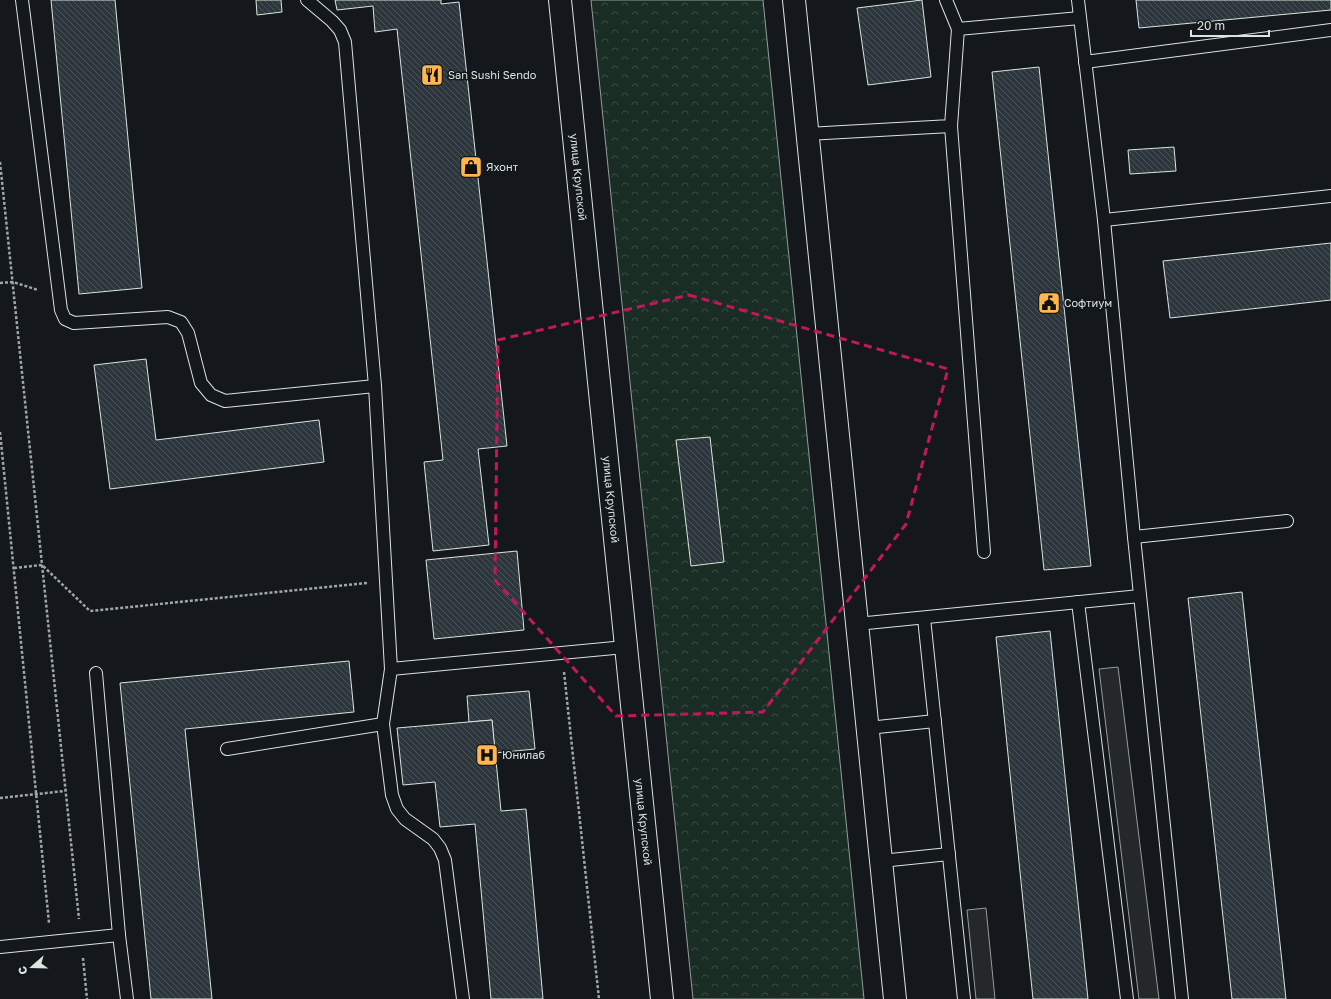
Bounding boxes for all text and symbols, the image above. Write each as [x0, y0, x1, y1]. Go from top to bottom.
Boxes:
scale bar [1191, 12, 1269, 38]
text: 20 m [1197, 18, 1225, 33]
restaurant icon: San Sushi Sendo [419, 62, 445, 88]
place label: San Sushi Sendo [448, 68, 537, 81]
street label: улица Крупской [568, 133, 590, 221]
shop icon: Яхонт [458, 154, 484, 180]
place label: Яхонт [486, 160, 519, 173]
public building icon: Софтиум [1036, 290, 1062, 316]
place label: Софтиум [1064, 296, 1112, 309]
street label: улица Крупской [601, 455, 622, 544]
hospital icon: Юнилаб [474, 742, 500, 768]
place label: Юнилаб [502, 748, 546, 761]
street label: улица Крупской [633, 778, 655, 866]
north arrow [12, 947, 52, 987]
text: С [15, 965, 30, 976]

